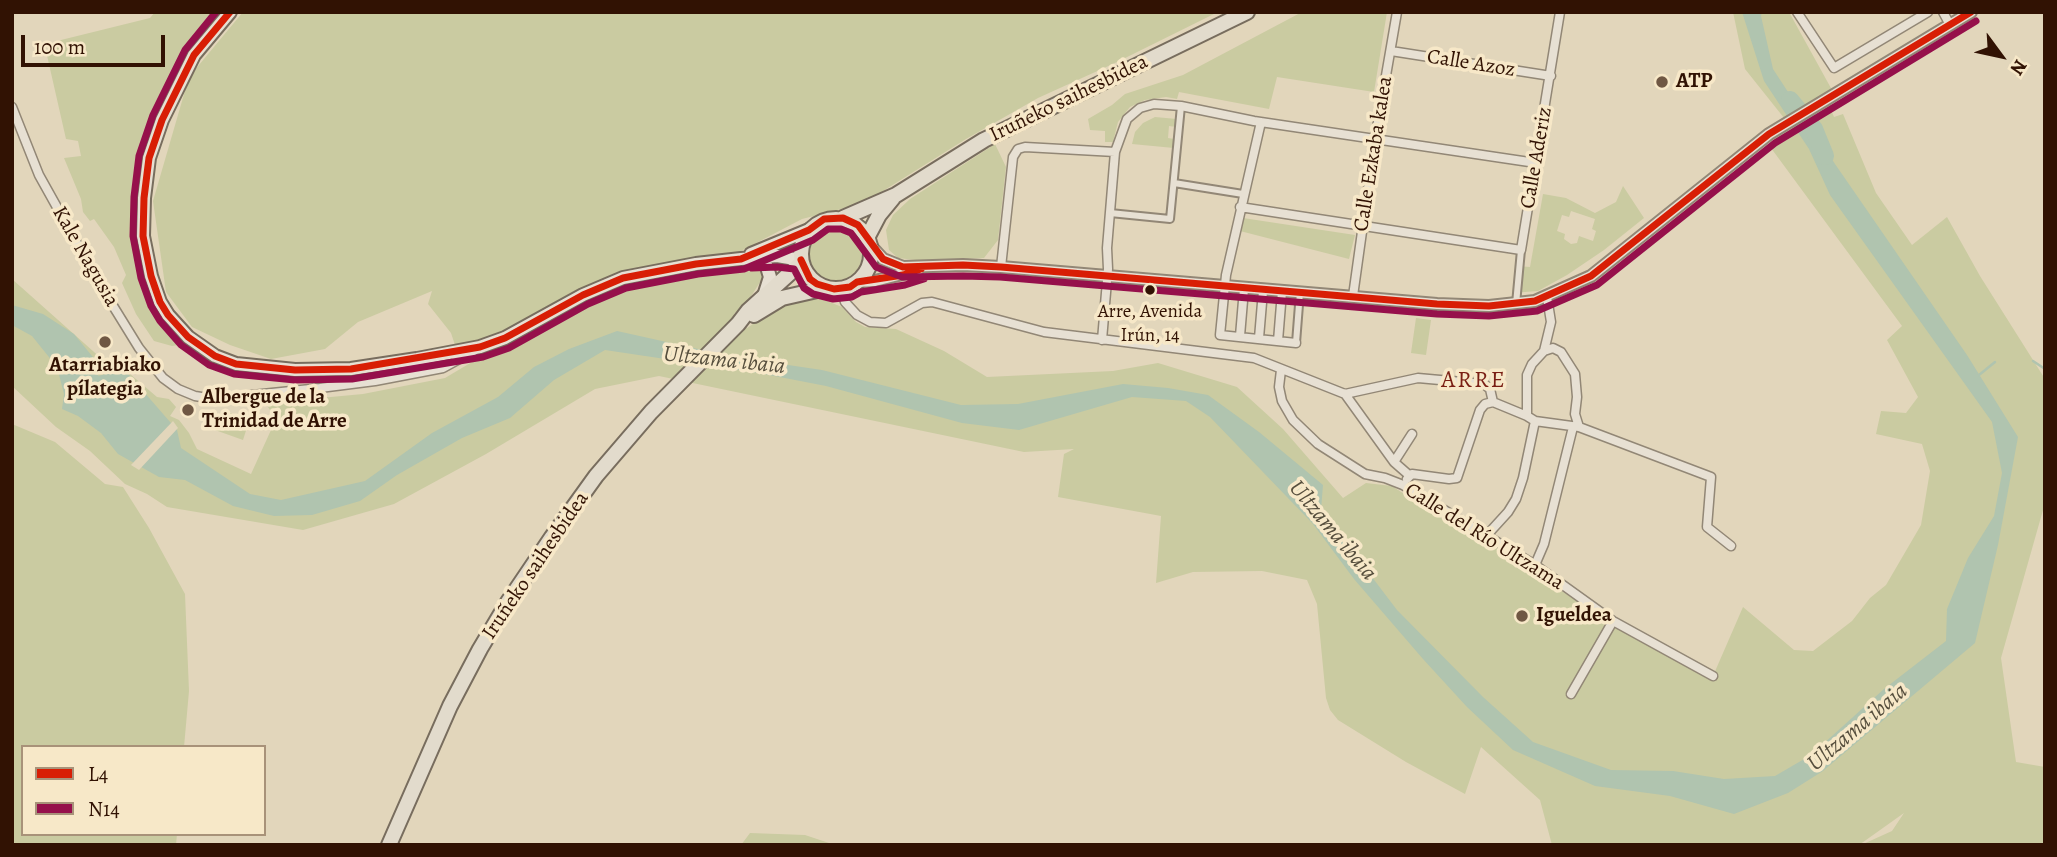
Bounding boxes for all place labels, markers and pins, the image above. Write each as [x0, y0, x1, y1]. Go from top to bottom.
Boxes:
place label: ATP [1676, 69, 1712, 95]
marker: ATP [1654, 74, 1670, 90]
marker: Arre, Avenida Irún, 14 [1143, 283, 1157, 297]
place label: Arre, Avenida Irún, 14 [1098, 301, 1202, 345]
marker: Atarriabiako pílategia [97, 334, 113, 350]
place label: Atarriabiako pílategia [49, 353, 161, 403]
place label: Albergue de la Trinidad de Arre [202, 385, 347, 435]
marker: Albergue de la Trinidad de Arre [180, 402, 196, 418]
place label: Igueldea [1536, 603, 1612, 629]
marker: Igueldea [1514, 608, 1530, 624]

